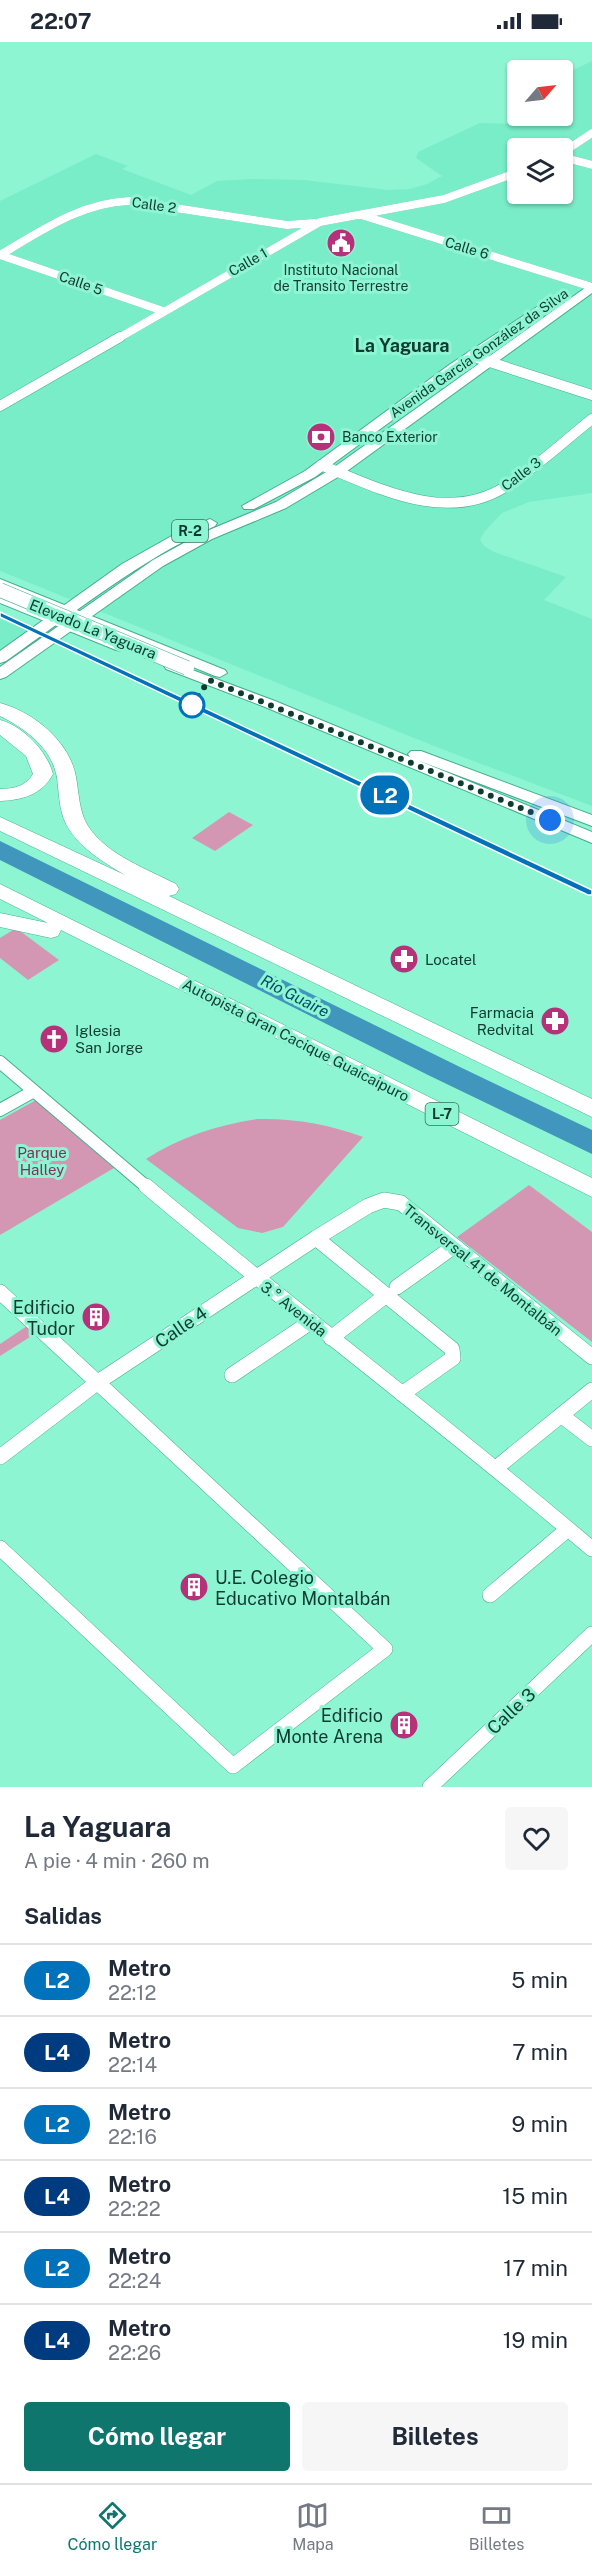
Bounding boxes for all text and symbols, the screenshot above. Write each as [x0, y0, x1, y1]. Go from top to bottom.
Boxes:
text: 22:07 [30, 8, 91, 34]
north arrow [507, 60, 573, 126]
map controls [507, 60, 573, 204]
button: layers [507, 138, 573, 204]
street label: Calle 2 [131, 194, 177, 216]
public building icon: Instituto Nacional de Transito Terrestre [325, 227, 357, 259]
street label: Calle 6 [443, 234, 491, 262]
street label: Calle 1 [226, 245, 270, 279]
place label: Instituto Nacional de Transito Terrestre [273, 262, 409, 294]
street label: Calle 5 [57, 268, 105, 298]
street label: Avenida García González da Silva [387, 285, 571, 421]
district label: La Yaguara [355, 335, 449, 356]
bank icon: Banco Exterior [305, 421, 337, 453]
place label: Banco Exterior [342, 429, 438, 445]
street label: Calle 3 [498, 454, 544, 494]
road number: R-2 [172, 520, 208, 542]
street label: Elevado La Yaguara [27, 596, 159, 662]
unlabelled marker [179, 692, 205, 718]
line badge: L2 [358, 776, 412, 814]
text: L2 [372, 783, 398, 808]
your location [535, 805, 565, 835]
pharmacy icon: Locatel [388, 943, 420, 975]
place label: Locatel [425, 951, 477, 968]
water label: Río Guaire [258, 971, 333, 1021]
street label: Autopista Gran Cacique Guaicaipuro [180, 975, 412, 1105]
place label: Farmacia Redvital [470, 1004, 534, 1038]
pharmacy icon: Farmacia Redvital [539, 1005, 571, 1037]
place label: Iglesia San Jorge [75, 1022, 143, 1056]
church icon: Iglesia San Jorge [38, 1023, 70, 1055]
road number: L-7 [426, 1103, 458, 1125]
park label: Parque Halley [17, 1144, 67, 1178]
street label: Transversal 41 de Montalbán [400, 1201, 566, 1339]
street label: 3.° Avenida [258, 1278, 330, 1340]
place label: Edificio Tudor [13, 1297, 75, 1339]
building icon: Edificio Tudor [80, 1301, 112, 1333]
street label: Calle 4 [151, 1302, 211, 1352]
place label: U.E. Colegio Educativo Montalbán [215, 1567, 390, 1609]
building icon: U.E. Colegio Educativo Montalbán [178, 1571, 210, 1603]
street label: Calle 3 [483, 1683, 539, 1739]
place label: Edificio Monte Arena [276, 1705, 383, 1747]
building icon: Edificio Monte Arena [388, 1709, 420, 1741]
button: heart [505, 1807, 568, 1870]
text: La Yaguara [24, 1810, 171, 1843]
text: A pie · 4 min · 260 m [24, 1849, 209, 1873]
text: Salidas [24, 1903, 102, 1929]
text: Metro [108, 1955, 171, 1981]
text: 5 min [511, 1967, 568, 1993]
text: L2 [44, 1968, 70, 1993]
text: 22:12 [108, 1981, 156, 2005]
text: Metro [108, 2027, 171, 2053]
text: 7 min [512, 2039, 568, 2065]
text: L4 [44, 2040, 70, 2065]
text: 22:14 [108, 2053, 157, 2077]
text: Metro [108, 2099, 171, 2125]
text: 9 min [512, 2111, 568, 2137]
text: L2 [44, 2112, 70, 2137]
text: 22:16 [108, 2125, 157, 2149]
text: Metro [108, 2171, 171, 2197]
text: 15 min [502, 2183, 568, 2209]
text: L4 [44, 2184, 70, 2209]
text: 22:22 [108, 2197, 161, 2221]
text: Metro [108, 2243, 171, 2269]
text: 17 min [503, 2255, 568, 2281]
text: L2 [44, 2256, 70, 2281]
text: 22:24 [108, 2269, 161, 2293]
text: Metro [108, 2315, 171, 2341]
text: 19 min [503, 2327, 568, 2353]
text: L4 [44, 2328, 70, 2353]
text: 22:26 [108, 2341, 161, 2365]
button: Cómo llegar [24, 2402, 290, 2471]
button: Billetes [302, 2402, 568, 2471]
tab: Cómo llegar [68, 2499, 157, 2554]
tab: Mapa [292, 2499, 334, 2554]
tab: Billetes [469, 2499, 524, 2554]

